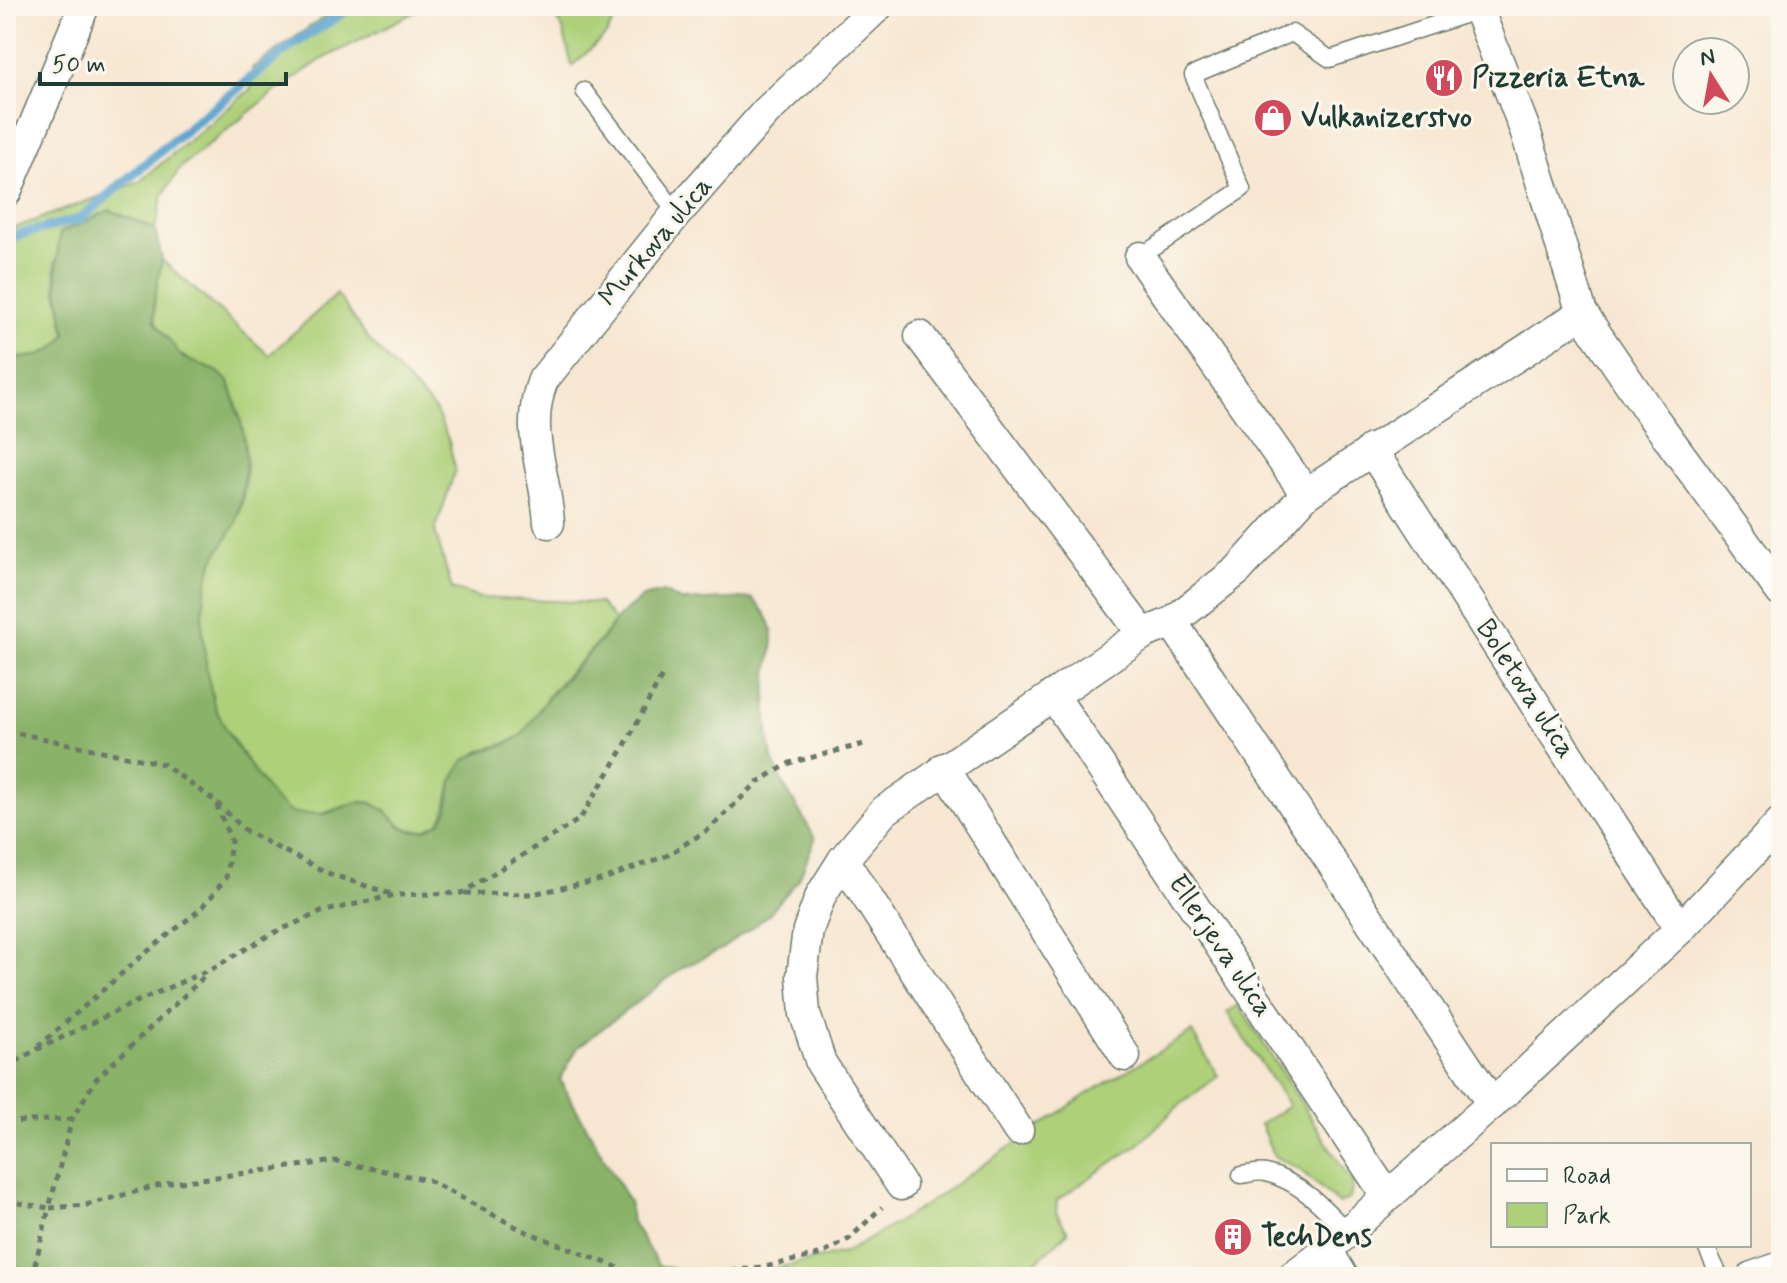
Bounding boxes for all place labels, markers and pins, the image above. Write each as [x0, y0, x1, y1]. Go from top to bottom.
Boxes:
restaurant icon: Pizzeria Etna [1423, 57, 1465, 99]
place label: Pizzeria Etna [1472, 60, 1645, 97]
shop icon: Vulkanizerstvo [1252, 97, 1294, 139]
place label: Vulkanizerstvo [1301, 100, 1472, 137]
building icon: TechDens [1212, 1216, 1254, 1258]
place label: TechDens [1261, 1219, 1372, 1256]

